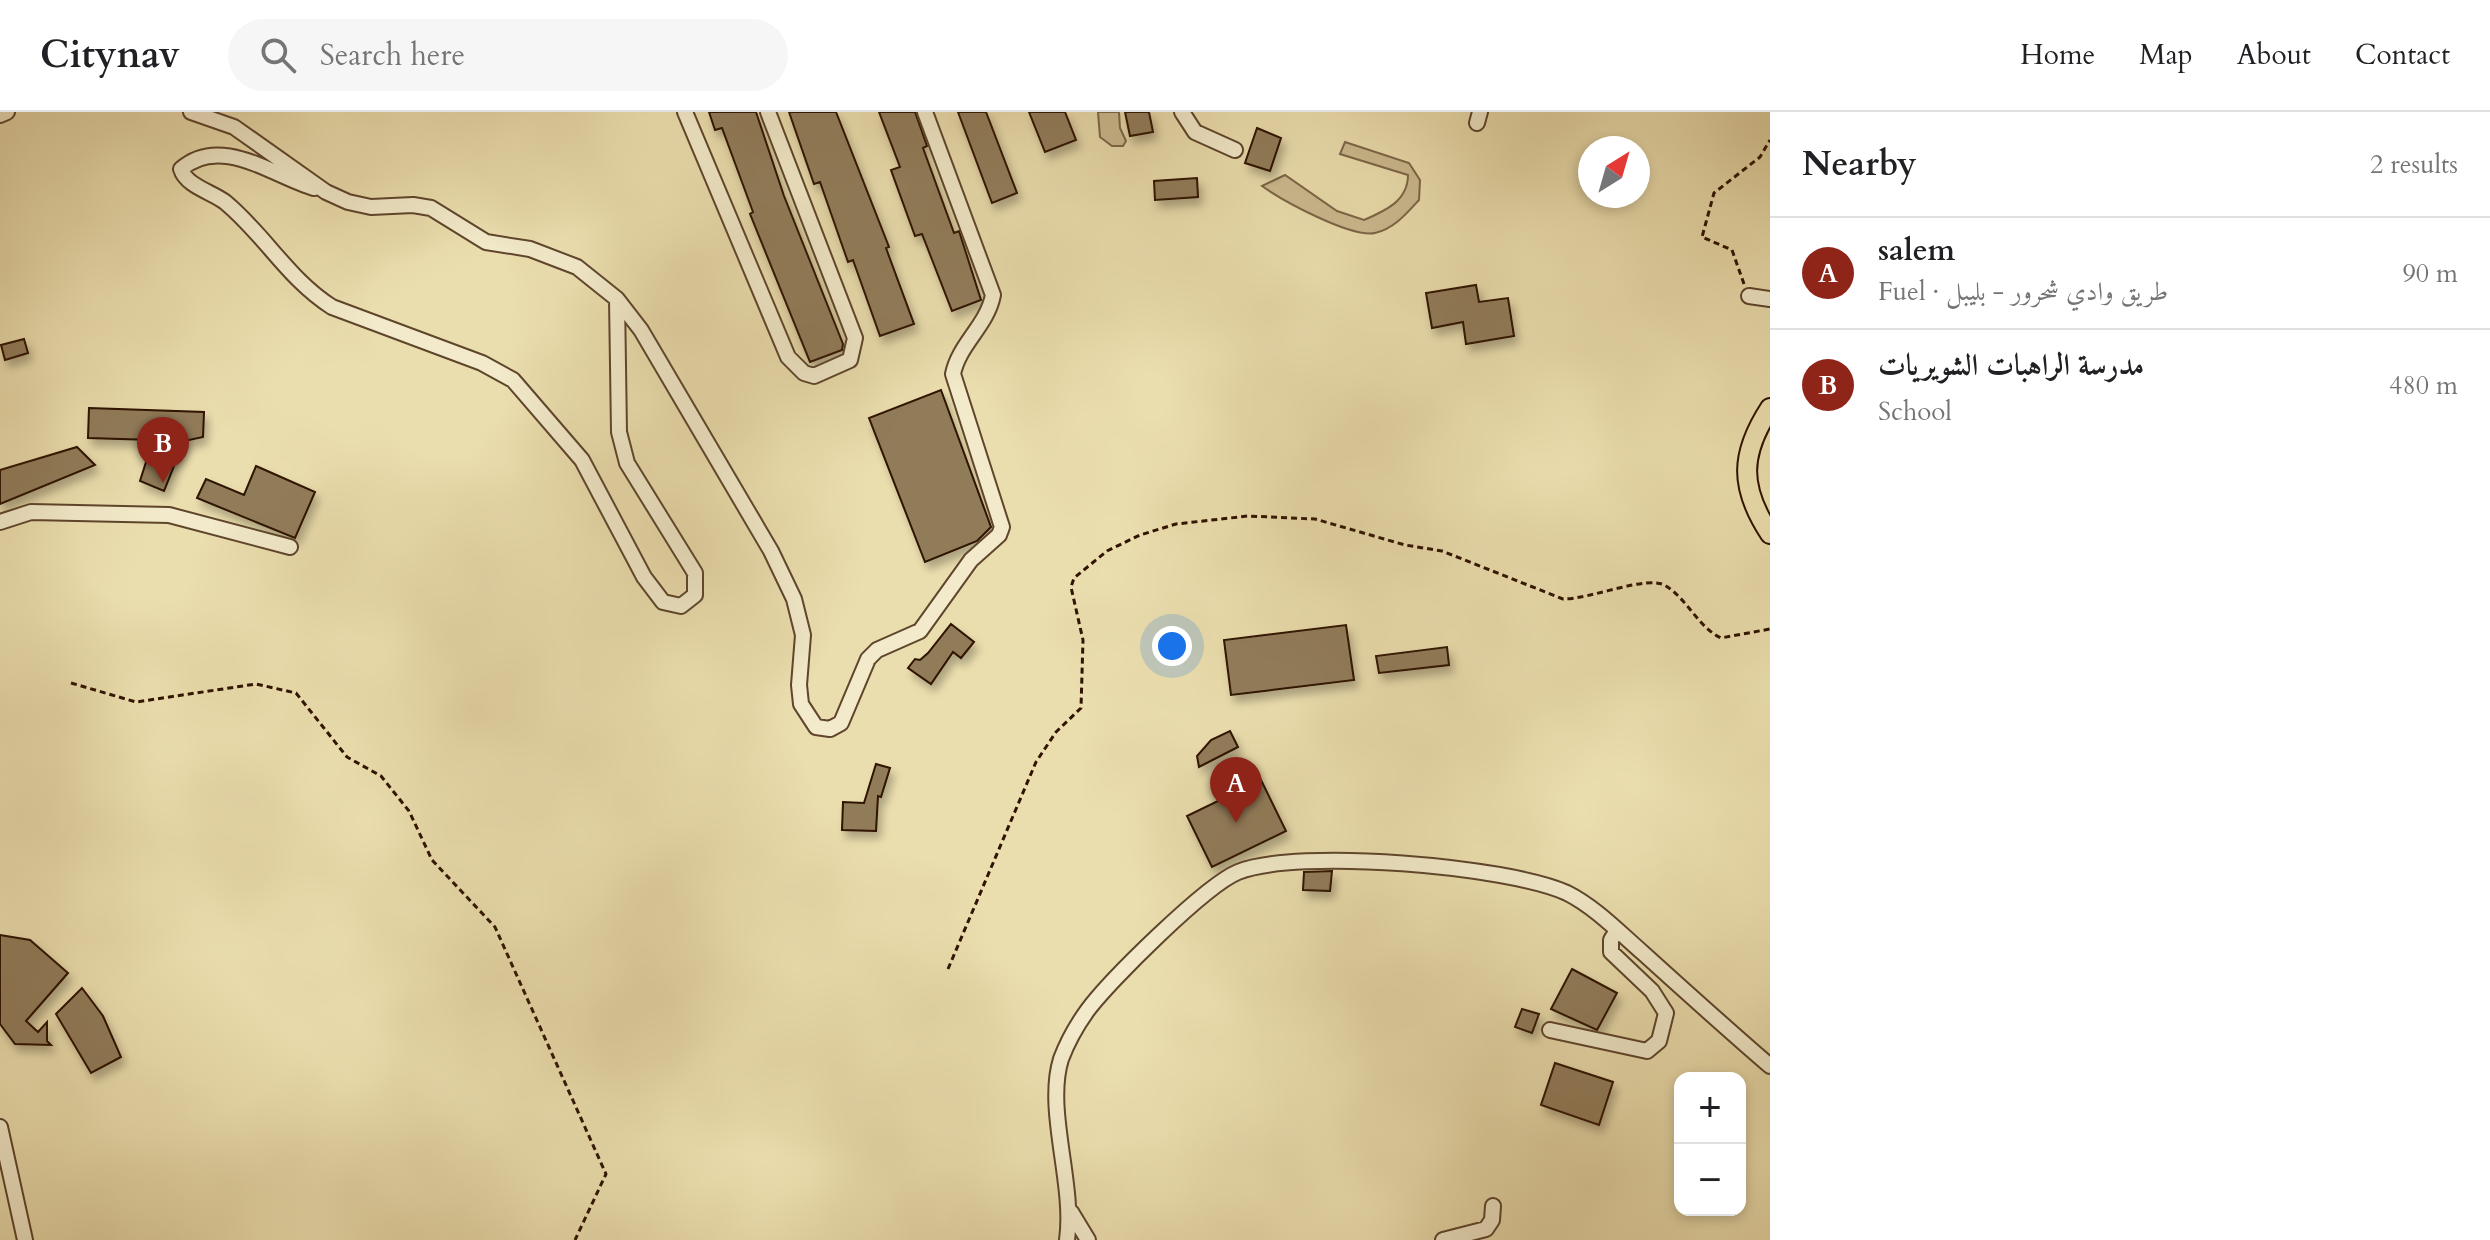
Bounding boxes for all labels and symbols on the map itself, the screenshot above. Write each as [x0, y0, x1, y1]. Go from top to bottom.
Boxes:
north arrow [1578, 136, 1650, 208]
pin: B [137, 417, 189, 483]
your location [1152, 626, 1192, 666]
pin: A [1210, 757, 1262, 823]

